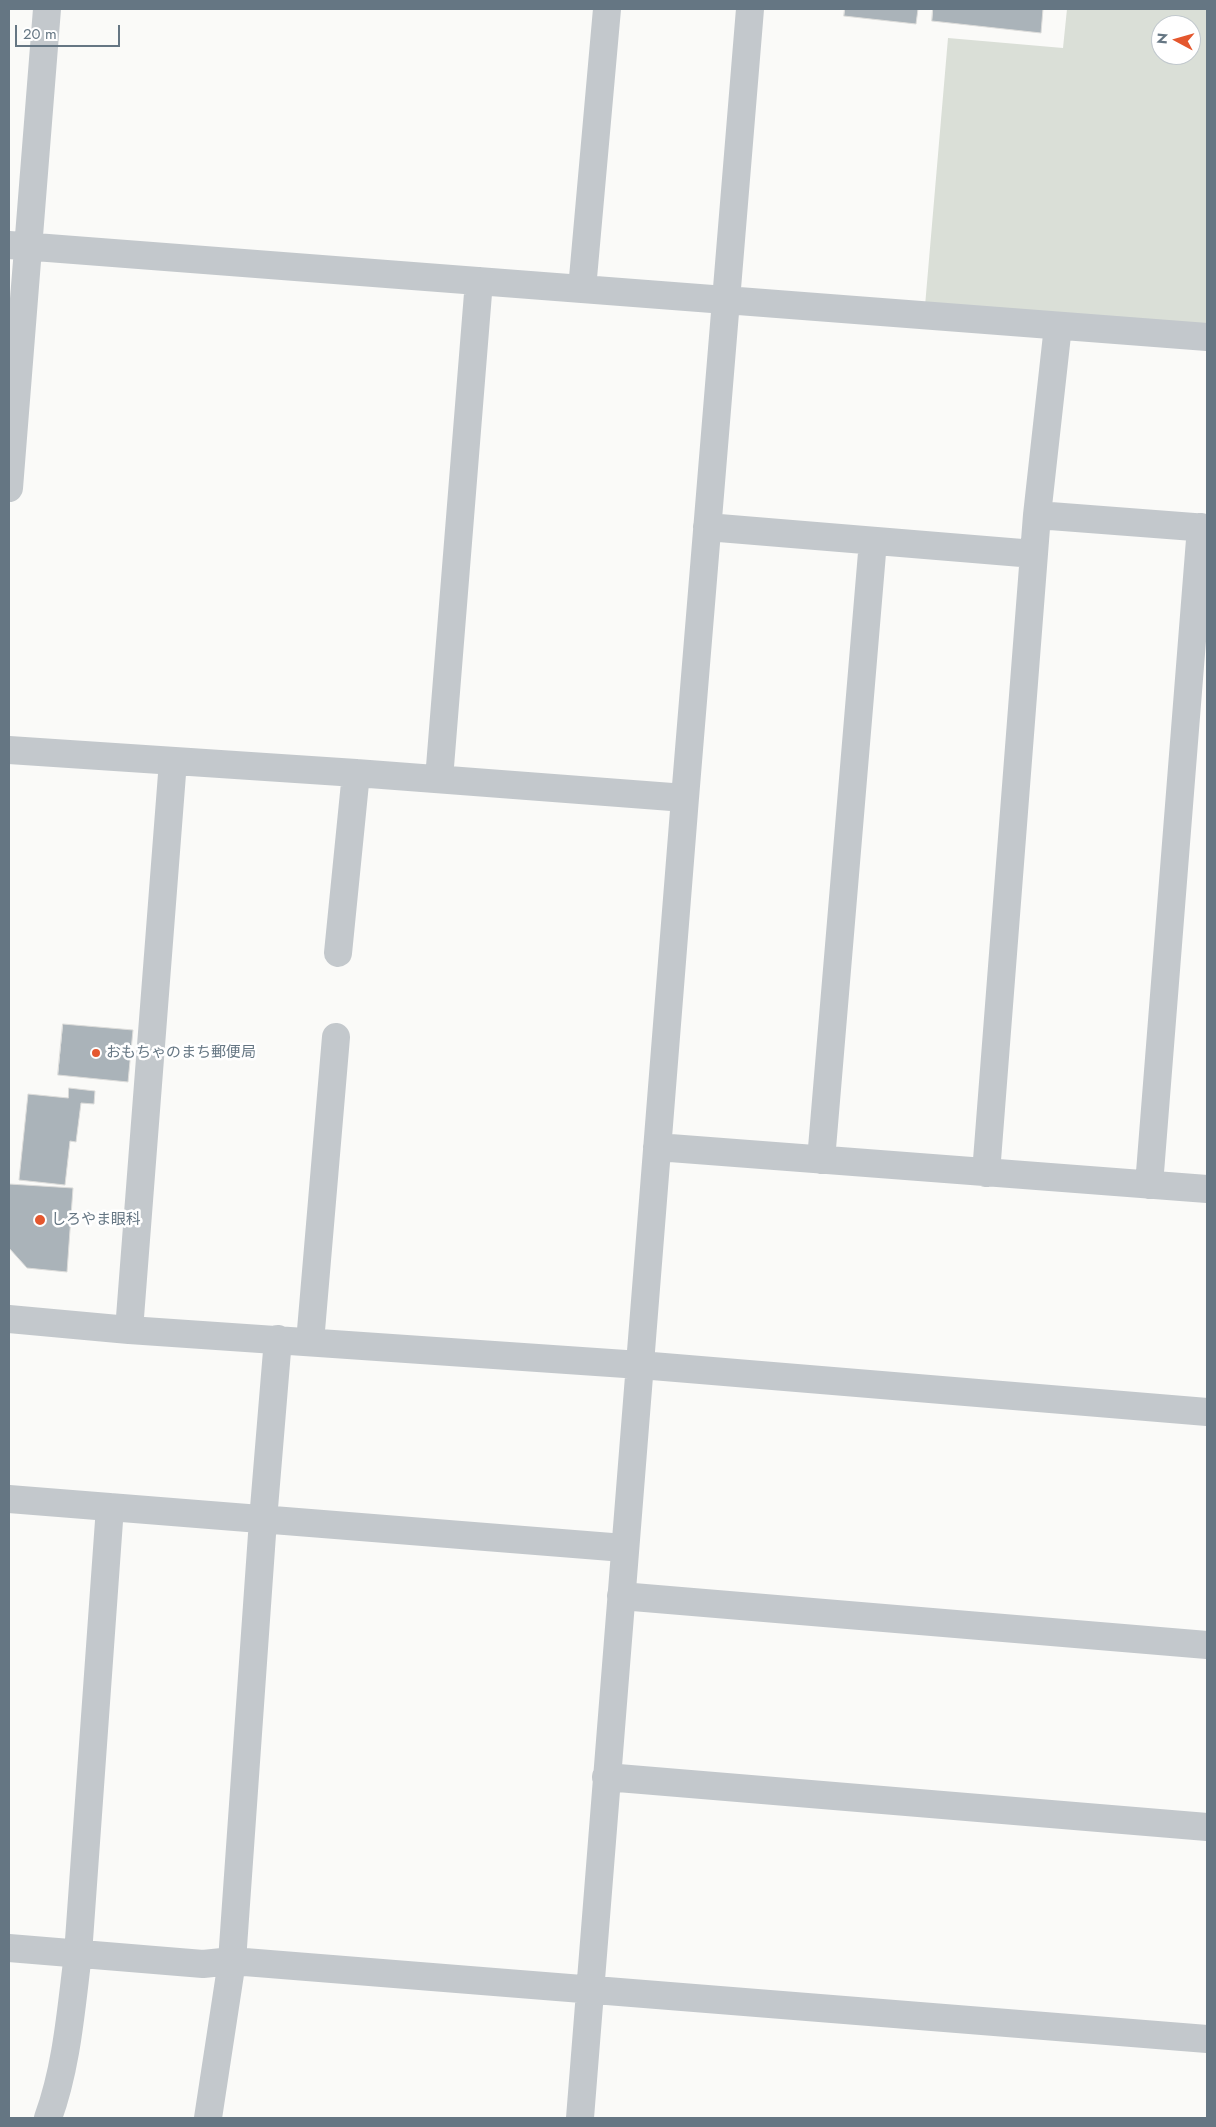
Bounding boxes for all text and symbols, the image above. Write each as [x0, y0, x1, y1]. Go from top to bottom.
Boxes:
scale bar [18, 15, 122, 47]
north arrow [1151, 15, 1201, 65]
text: 20 m [23, 23, 57, 45]
text: N [1152, 32, 1173, 45]
place label: おもちゃのまち郵便局 [106, 1044, 256, 1062]
marker: おもちゃのまち郵便局 [90, 1047, 102, 1059]
place label: しろやま眼科 [51, 1211, 141, 1229]
marker: しろやま眼科 [33, 1213, 47, 1227]

